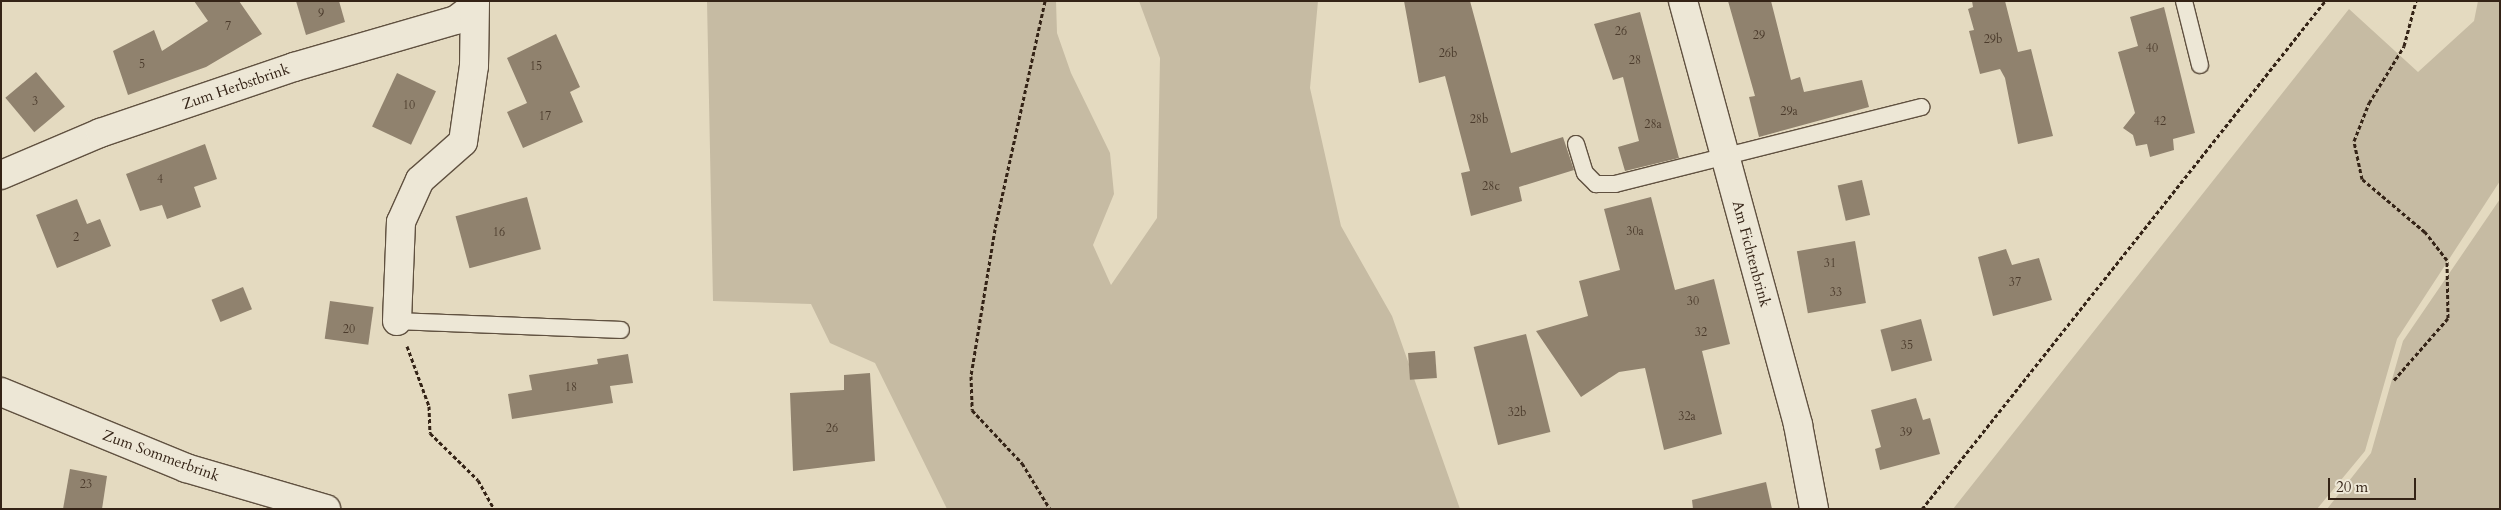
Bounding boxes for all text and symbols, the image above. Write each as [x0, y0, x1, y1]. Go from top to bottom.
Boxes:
house number: 9 [318, 7, 324, 21]
house number: 7 [225, 20, 231, 34]
house number: 26 [1615, 25, 1627, 39]
house number: 29 [1753, 29, 1765, 43]
house number: 29b [1984, 33, 2002, 47]
house number: 40 [2146, 42, 2158, 56]
house number: 26b [1439, 47, 1457, 61]
house number: 28 [1629, 54, 1641, 68]
house number: 5 [139, 58, 145, 72]
street label: Zum Herbstbrink [180, 60, 292, 114]
house number: 15 [530, 60, 542, 74]
house number: 3 [32, 95, 38, 109]
house number: 10 [403, 99, 415, 113]
house number: 29a [1780, 105, 1798, 119]
house number: 17 [539, 110, 551, 124]
house number: 28b [1470, 113, 1488, 127]
house number: 42 [2154, 115, 2166, 129]
house number: 28a [1644, 118, 1662, 132]
house number: 4 [157, 173, 163, 187]
house number: 28c [1482, 180, 1500, 194]
street label: Am Fichtenbrink [1728, 199, 1774, 309]
house number: 30a [1626, 225, 1644, 239]
house number: 16 [493, 226, 505, 240]
house number: 2 [73, 231, 79, 245]
house number: 31 [1824, 257, 1836, 271]
house number: 37 [2009, 276, 2021, 290]
house number: 33 [1830, 286, 1842, 300]
house number: 30 [1687, 295, 1699, 309]
house number: 20 [343, 323, 355, 337]
house number: 32 [1695, 326, 1707, 340]
house number: 35 [1901, 339, 1913, 353]
house number: 18 [565, 381, 577, 395]
house number: 32b [1508, 406, 1526, 420]
house number: 32a [1678, 410, 1696, 424]
house number: 26 [826, 422, 838, 436]
street label: Zum Sommerbrink [100, 426, 222, 486]
house number: 39 [1900, 426, 1912, 440]
scale bar [2331, 468, 2418, 500]
text: 20 m [2336, 477, 2368, 497]
house number: 23 [80, 478, 92, 492]

